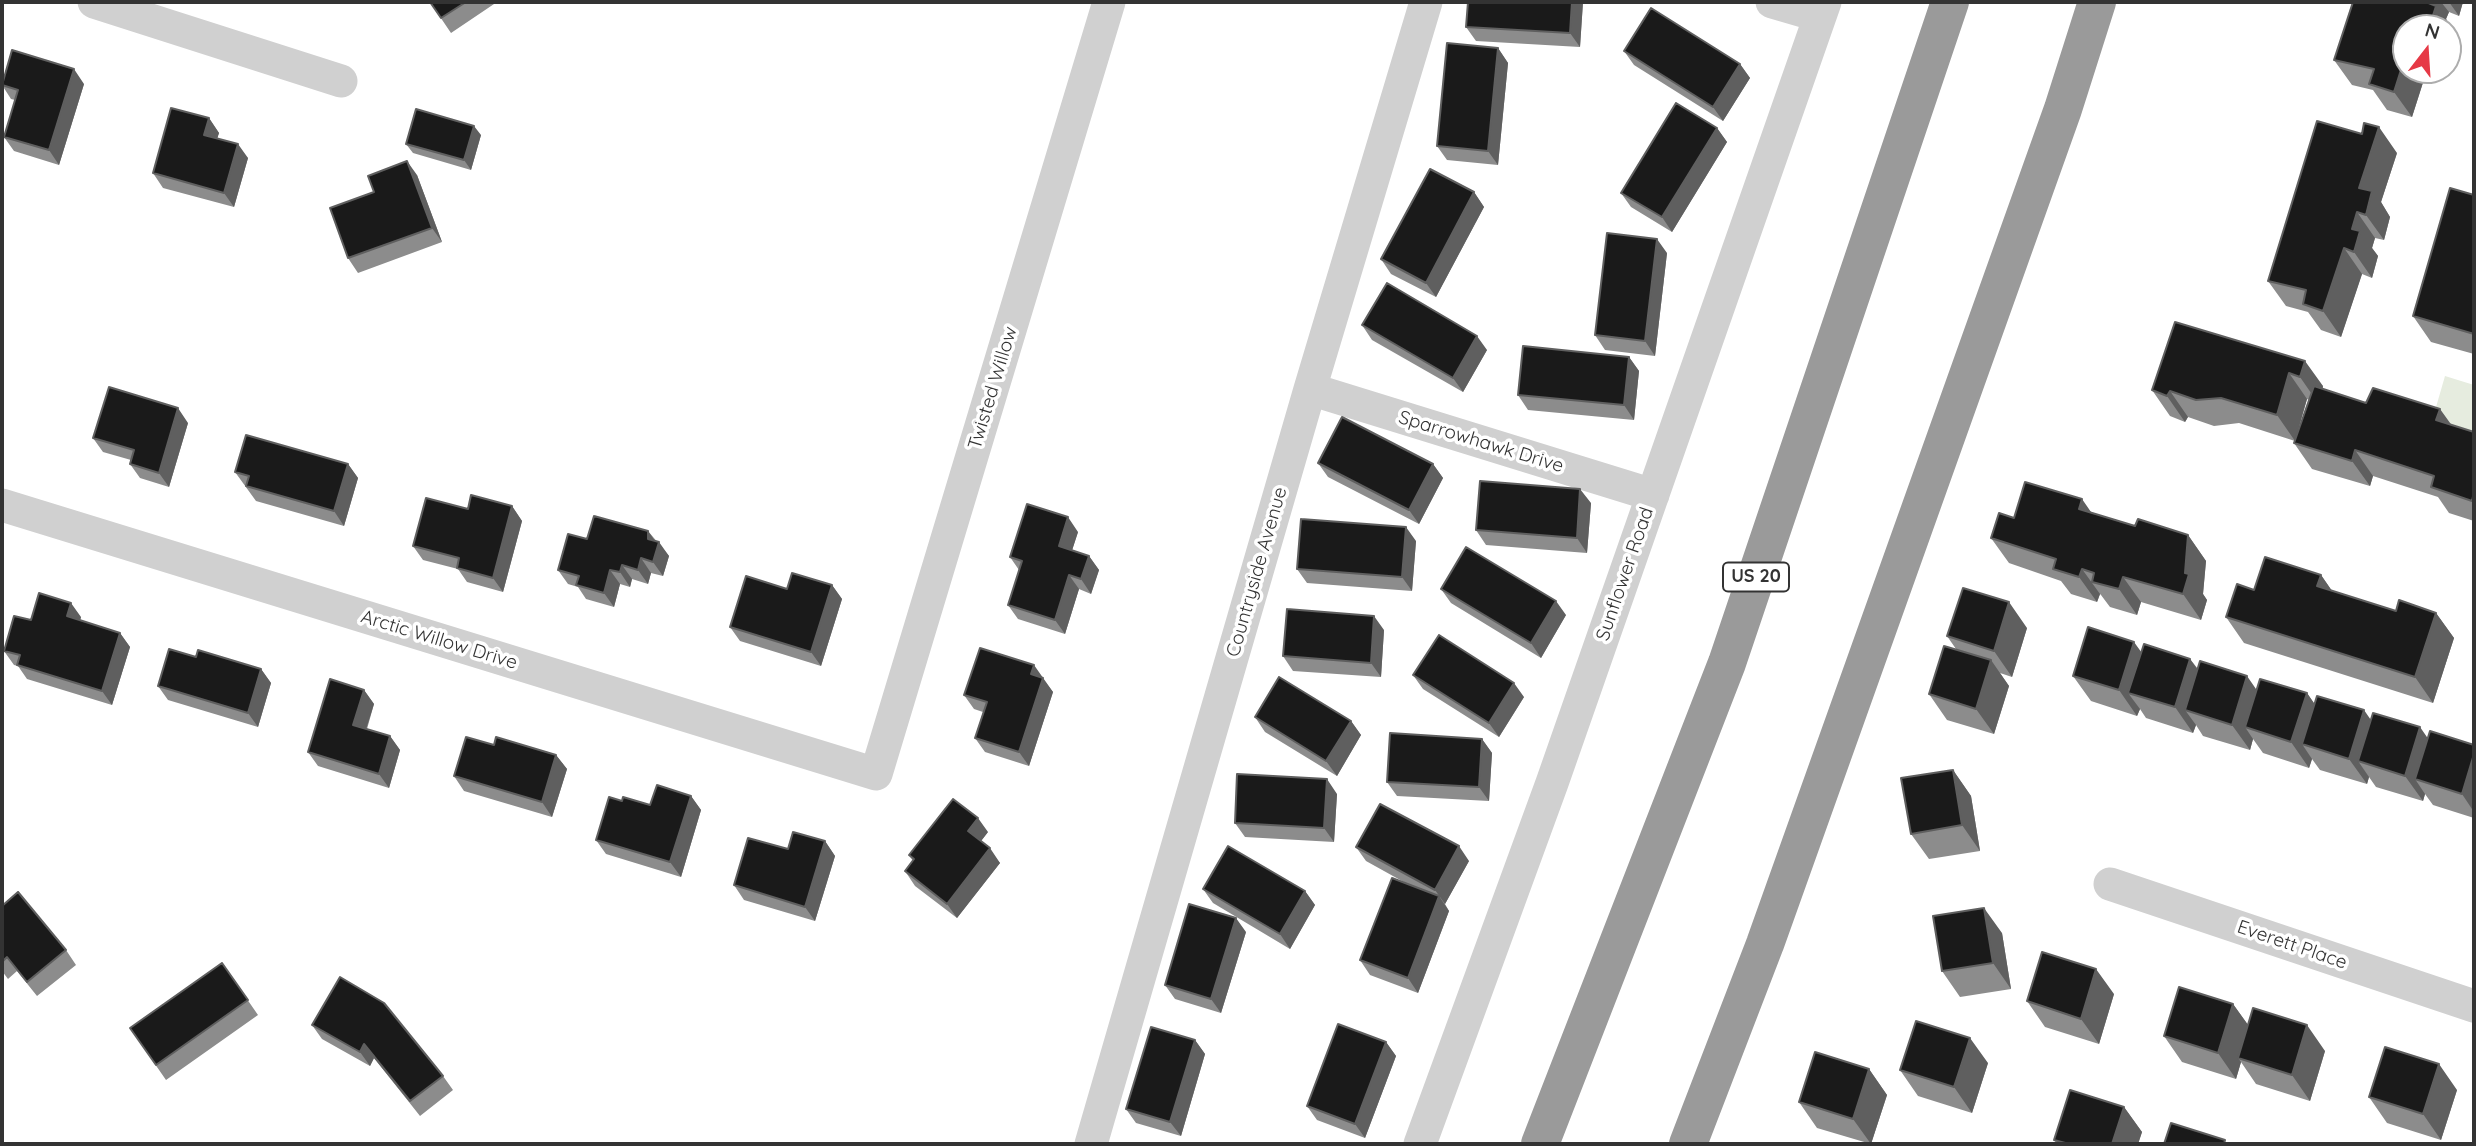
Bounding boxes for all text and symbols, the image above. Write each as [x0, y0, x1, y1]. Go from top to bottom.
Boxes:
north arrow [2392, 14, 2462, 84]
text: N [2422, 17, 2443, 44]
street label: Twisted Willow [964, 324, 1022, 452]
street label: Sparrowhawk Drive [1396, 406, 1566, 478]
street label: Countryside Avenue [1222, 485, 1292, 659]
street label: Sunflower Road [1591, 504, 1659, 644]
road number: US 20 [1723, 562, 1789, 592]
street label: Arctic Willow Drive [358, 605, 520, 675]
street label: Everett Place [2234, 916, 2350, 974]

